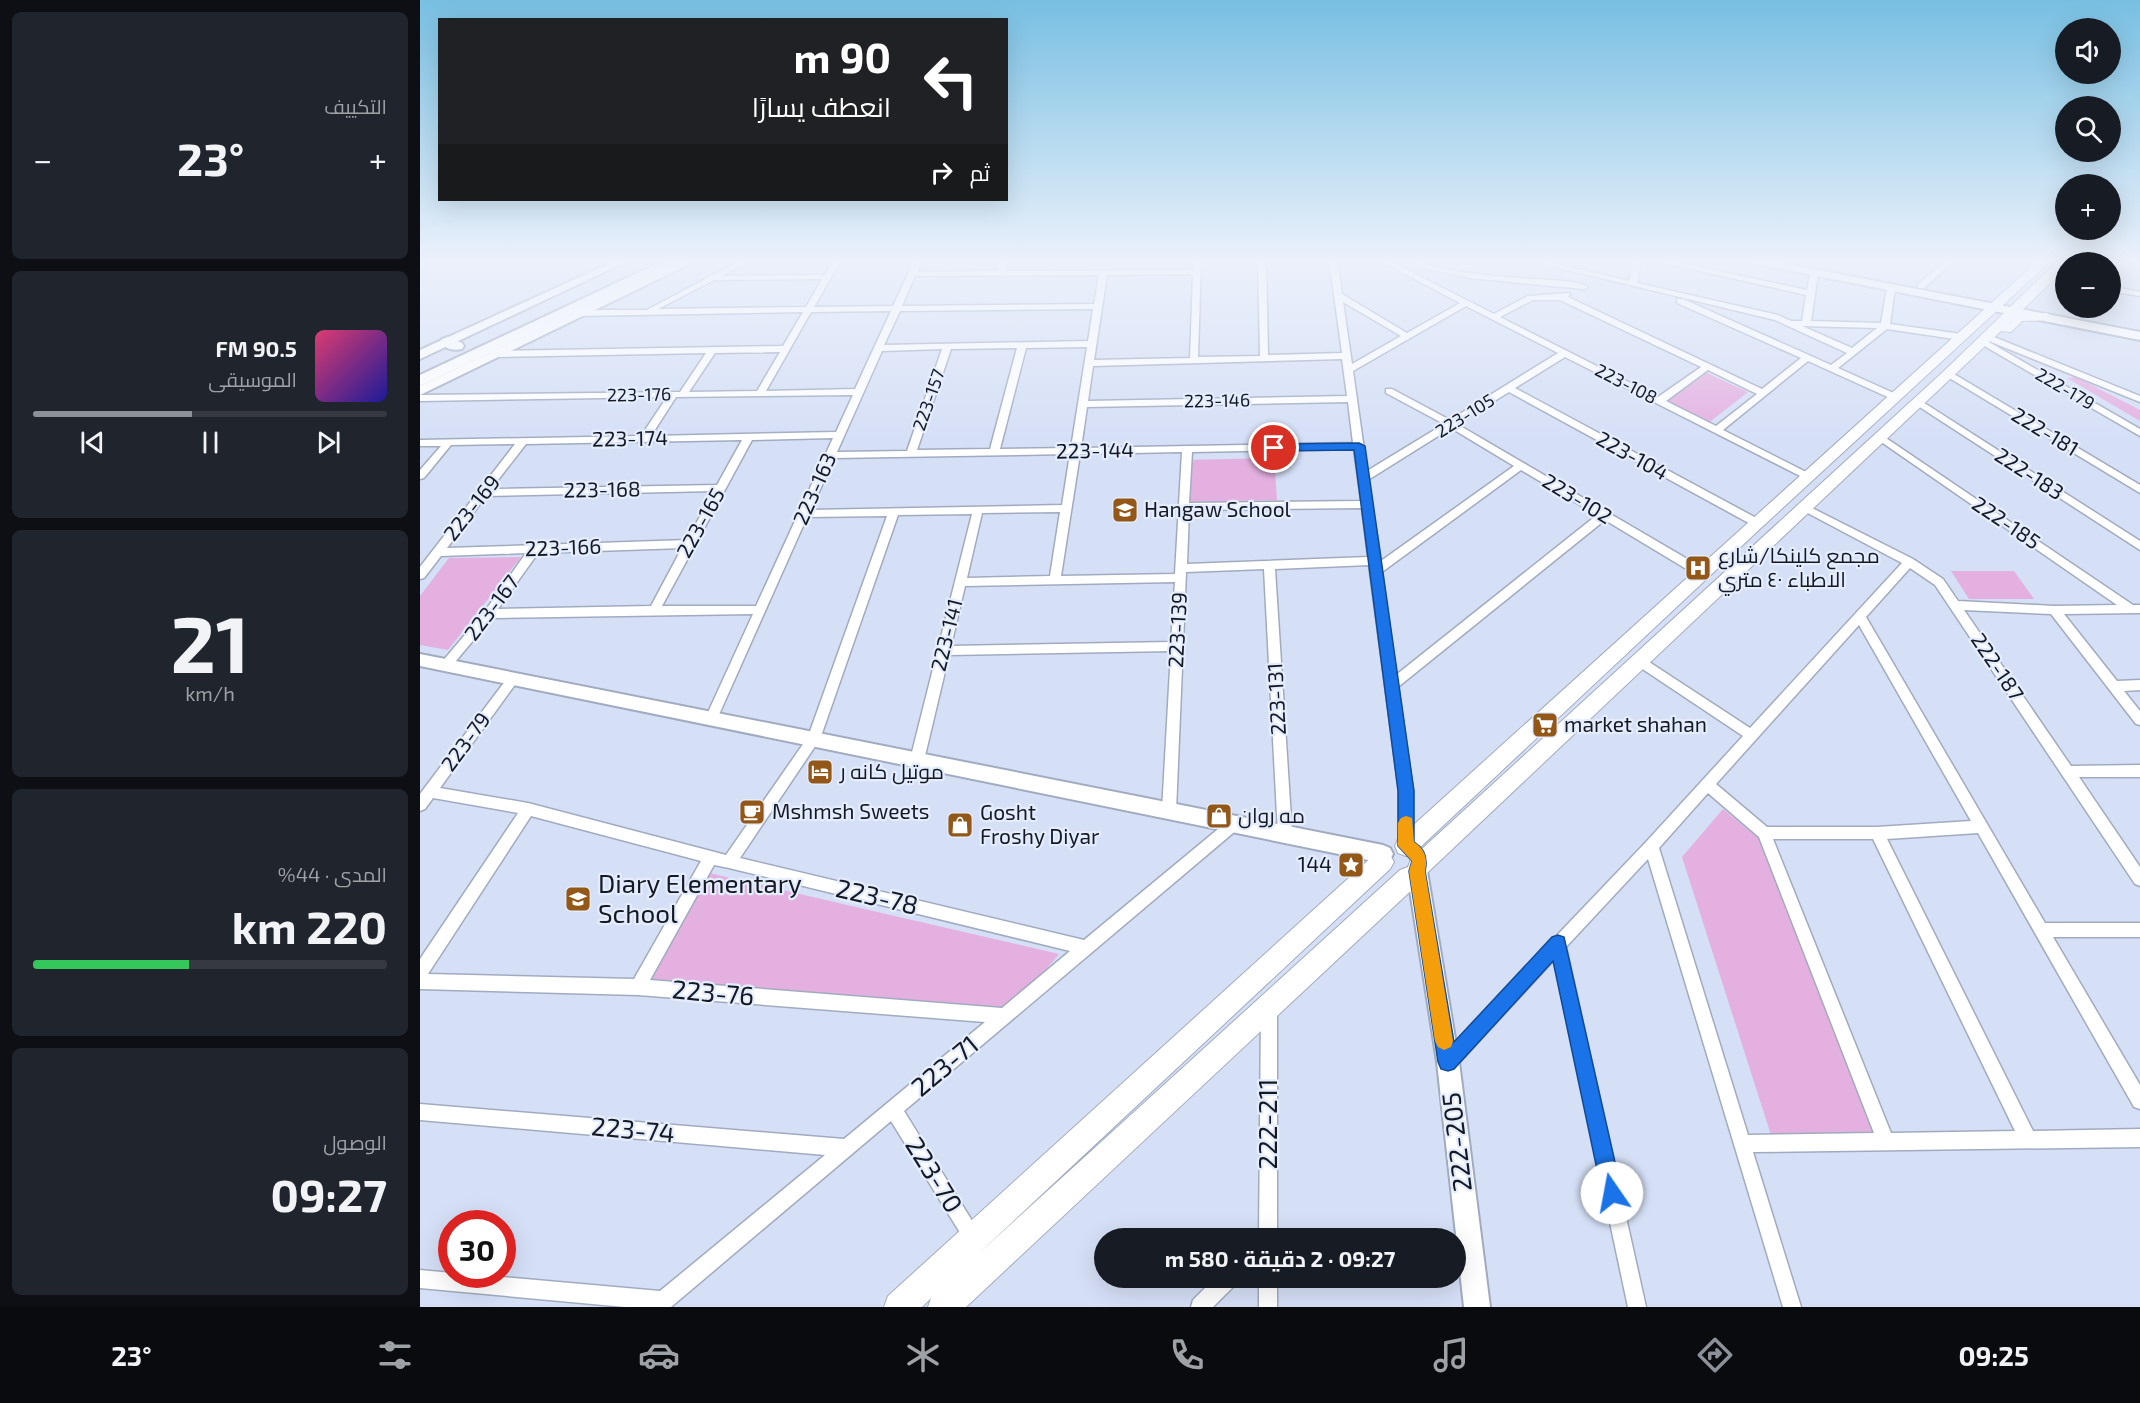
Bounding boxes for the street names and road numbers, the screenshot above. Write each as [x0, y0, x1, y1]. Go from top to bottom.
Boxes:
street label: 223-108 [1592, 358, 1661, 408]
street label: 222-179 [2032, 362, 2099, 414]
street label: 223-157 [907, 366, 949, 433]
street label: 223-176 [607, 382, 671, 406]
street label: 223-146 [1184, 388, 1250, 412]
street label: 223-105 [1431, 388, 1498, 442]
street label: 222-181 [2008, 401, 2084, 460]
street label: 223-174 [592, 424, 668, 451]
street label: 223-104 [1593, 425, 1673, 485]
street label: 223-144 [1056, 436, 1134, 463]
street label: 222-183 [1991, 441, 2069, 504]
street label: 223-163 [787, 449, 841, 528]
street label: 223-102 [1538, 467, 1617, 528]
street label: 223-169 [437, 469, 504, 545]
street label: 223-168 [563, 475, 641, 502]
street label: 223-165 [670, 483, 729, 561]
street label: 222-185 [1968, 490, 2046, 554]
street label: 223-166 [524, 533, 602, 560]
street label: 223-167 [458, 569, 524, 645]
street label: 223-139 [1162, 591, 1191, 669]
street label: 223-141 [925, 596, 967, 673]
street label: 222-187 [1967, 628, 2030, 705]
street label: 223-131 [1261, 662, 1290, 736]
street label: 223-79 [435, 707, 494, 775]
street label: 223-78 [833, 871, 921, 920]
street label: 223-76 [671, 972, 756, 1011]
street label: 223-71 [904, 1028, 984, 1102]
street label: 222-211 [1251, 1079, 1282, 1169]
street label: 222-205 [1434, 1091, 1477, 1194]
street label: 223-74 [590, 1109, 676, 1148]
street label: 223-70 [900, 1131, 970, 1218]

